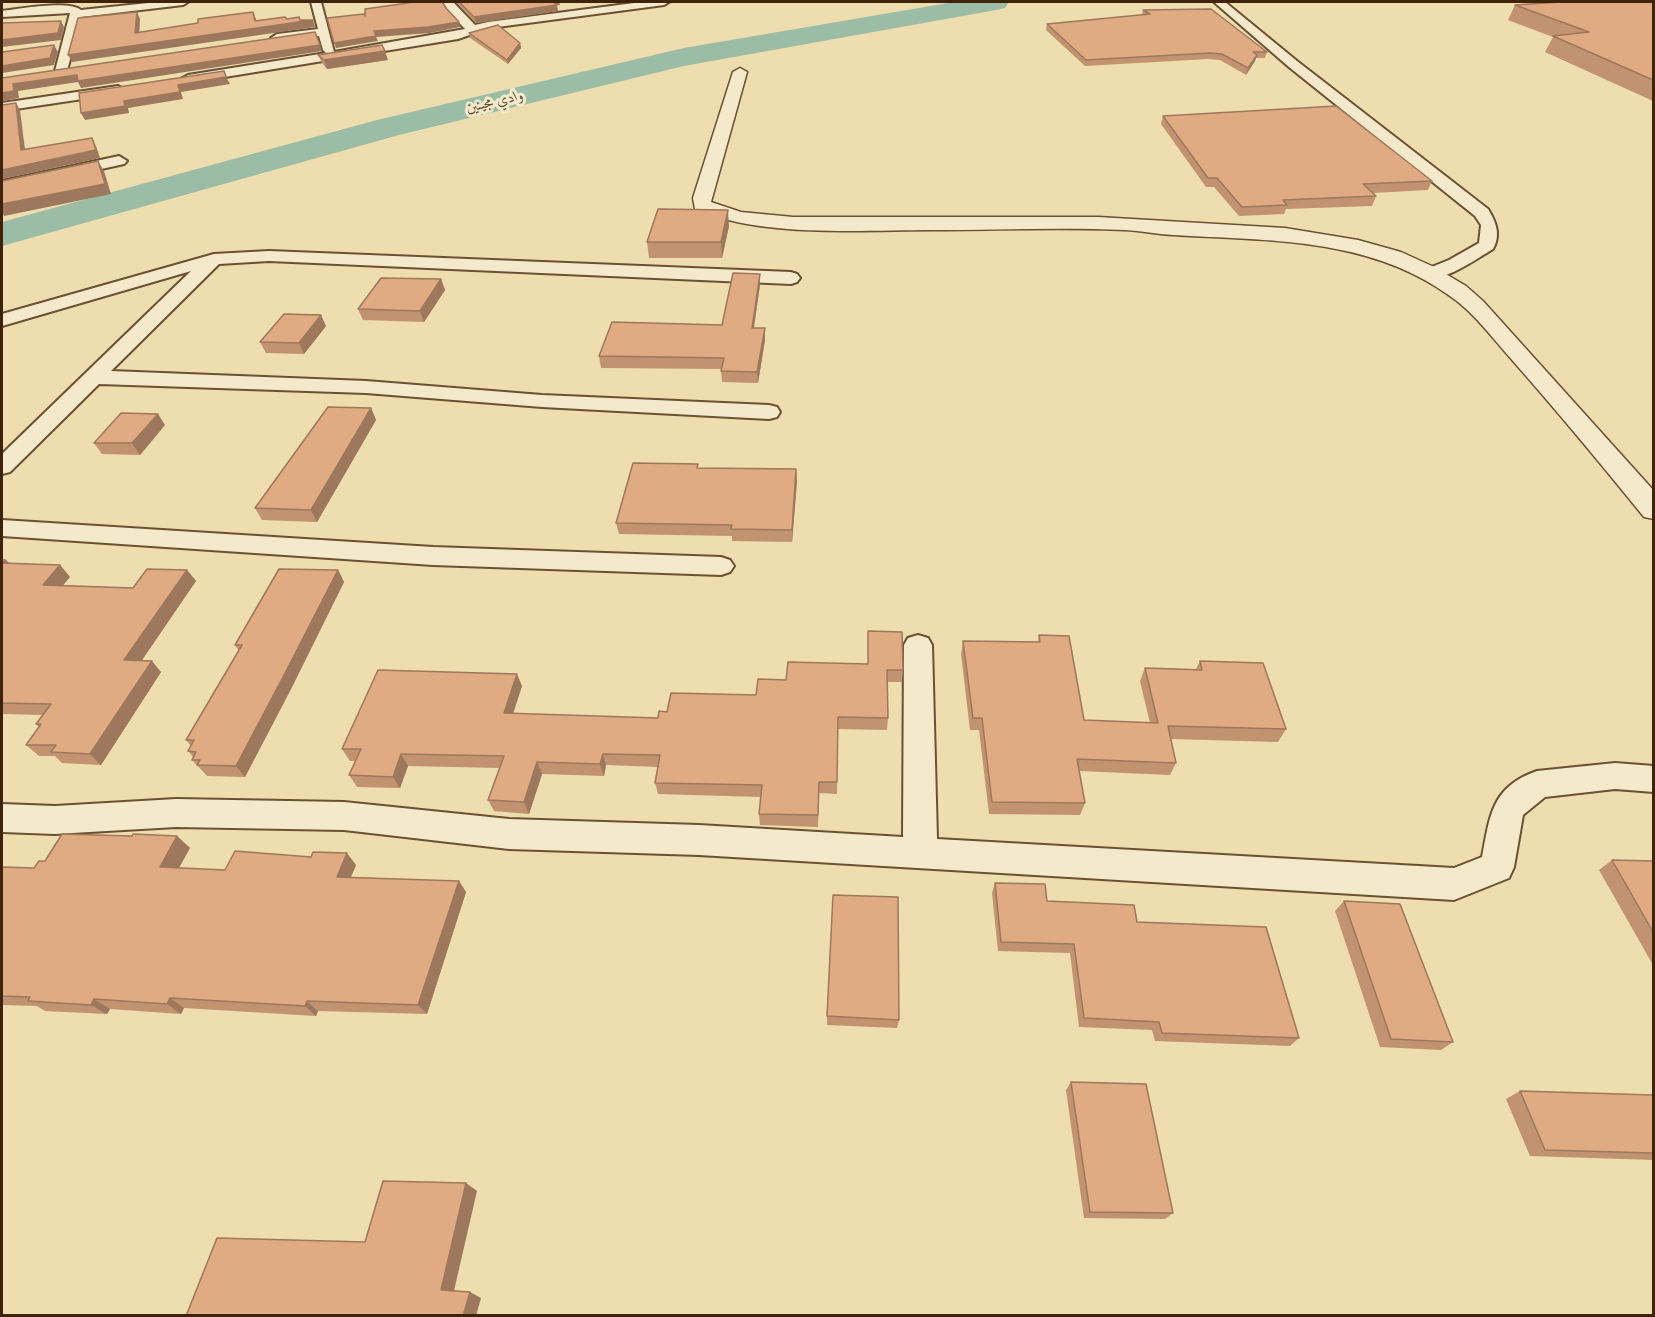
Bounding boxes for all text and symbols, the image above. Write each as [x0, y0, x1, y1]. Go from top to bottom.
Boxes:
water label: وادي مجينين [464, 87, 526, 117]

